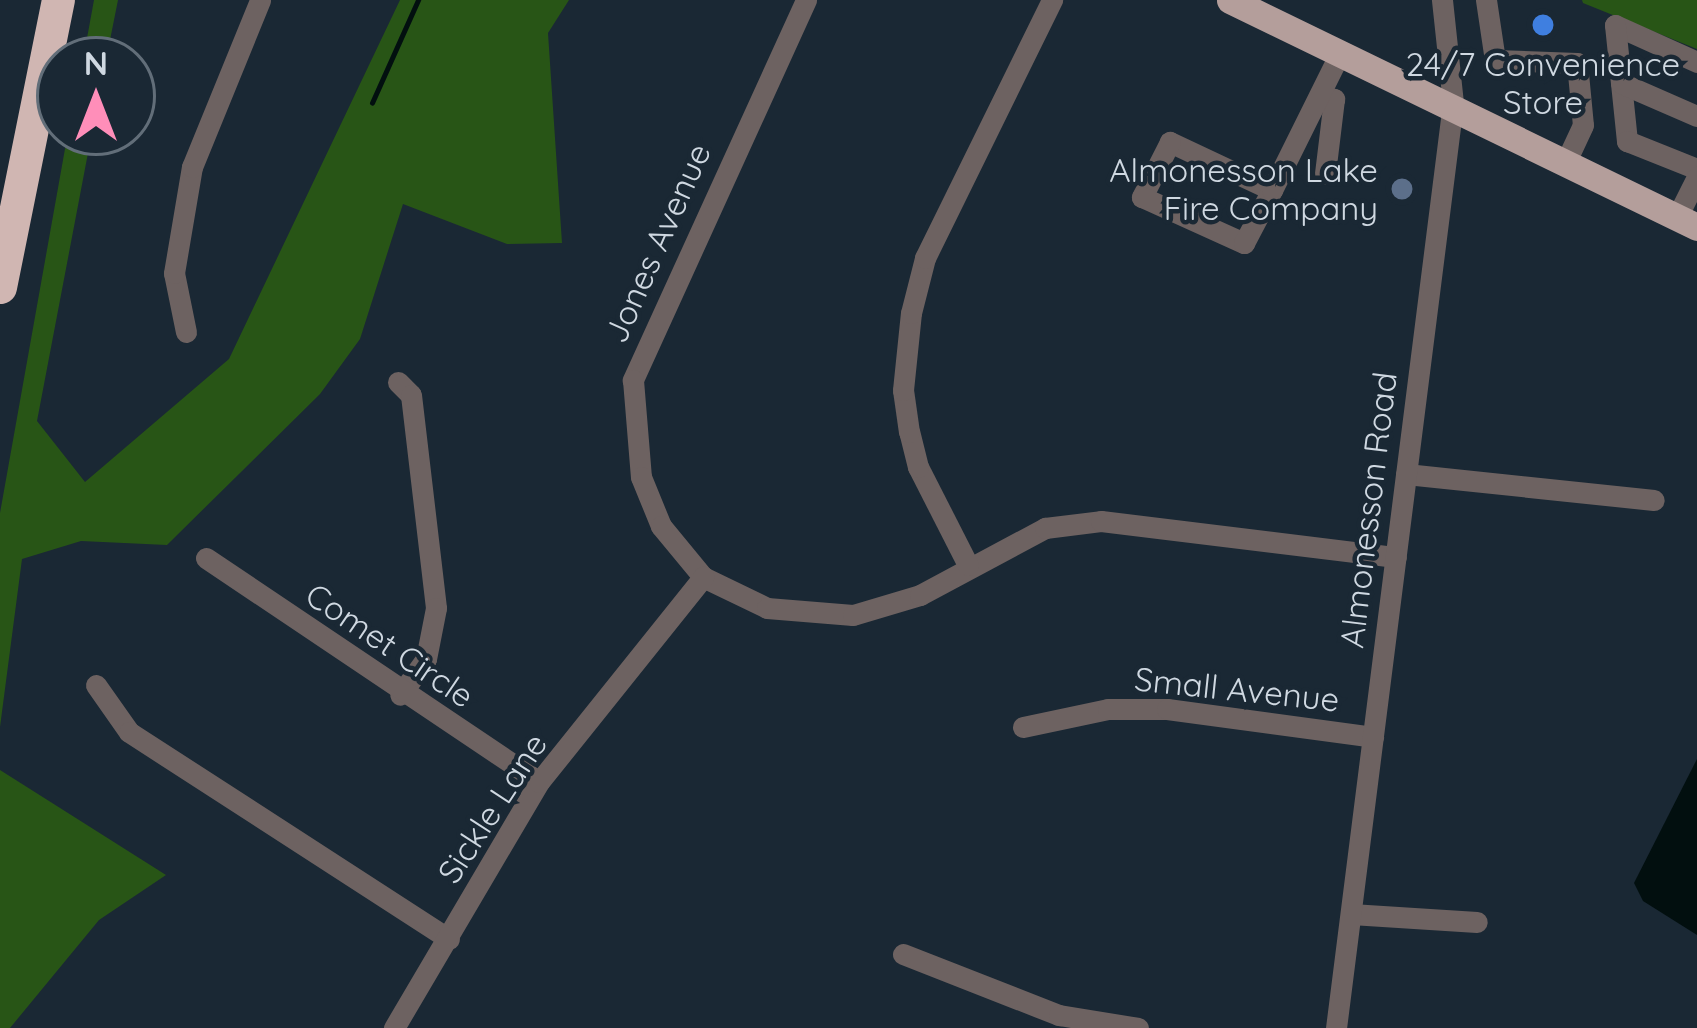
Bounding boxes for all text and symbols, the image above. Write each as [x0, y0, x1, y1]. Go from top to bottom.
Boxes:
marker: 24/7 Convenience Store [1530, 12, 1556, 38]
north arrow [36, 36, 156, 156]
text: N [84, 42, 108, 83]
place label: 24/7 Convenience Store [1406, 44, 1680, 122]
street label: Jones Avenue [595, 137, 719, 349]
place label: Almonesson Lake Fire Company [1109, 150, 1378, 228]
marker: Almonesson Lake Fire Company [1389, 176, 1415, 202]
street label: Almonesson Road [1331, 370, 1405, 650]
street label: Comet Circle [299, 574, 481, 716]
street label: Small Avenue [1133, 659, 1341, 719]
street label: Sickle Lane [429, 726, 555, 890]

